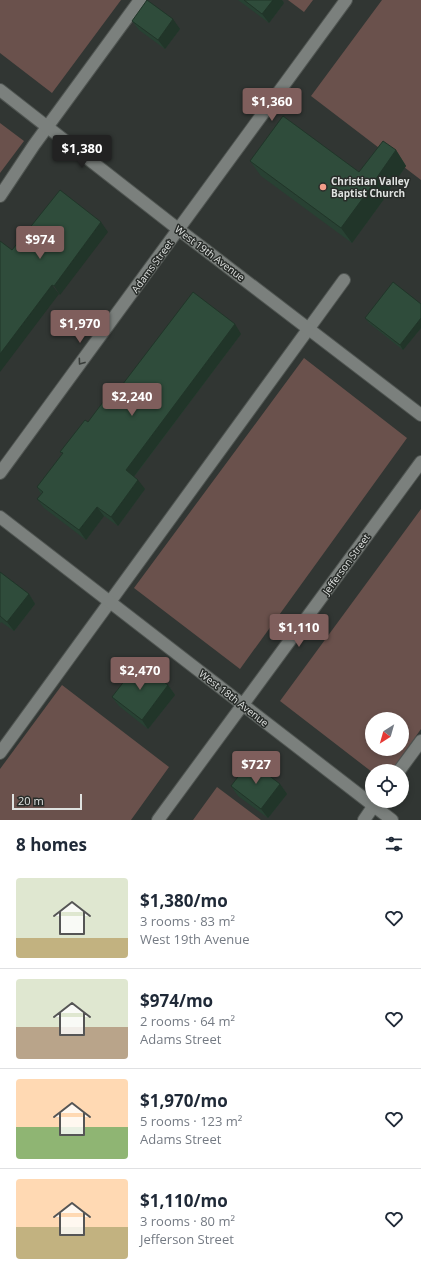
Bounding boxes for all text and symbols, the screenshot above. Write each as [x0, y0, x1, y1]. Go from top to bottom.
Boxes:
pin: $1,360 [239, 88, 305, 122]
text: $1,360 [252, 92, 292, 110]
pin: $1,380 [49, 135, 115, 169]
text: $1,380 [62, 139, 102, 157]
place label: Christian Valley Baptist Church [331, 174, 410, 200]
marker: Christian Valley Baptist Church [318, 182, 328, 192]
street label: West 19th Avenue [172, 222, 248, 284]
pin: $974 [16, 226, 64, 260]
text: $974 [25, 230, 55, 248]
street label: Adams Street [128, 236, 176, 295]
pin: $1,970 [47, 310, 113, 344]
text: $1,970 [60, 314, 100, 332]
one-way arrow [78, 358, 86, 365]
pin: $2,240 [99, 383, 165, 417]
text: $2,240 [112, 387, 152, 405]
street label: Jefferson Street [319, 530, 373, 598]
pin: $1,110 [266, 614, 332, 648]
text: $1,110 [279, 618, 319, 636]
pin: $2,470 [107, 657, 173, 691]
text: $2,470 [120, 661, 160, 679]
street label: West 18th Avenue [196, 667, 272, 730]
north arrow [365, 712, 409, 756]
map controls [365, 712, 409, 808]
pin: $727 [232, 751, 280, 785]
text: $727 [241, 755, 271, 773]
button: locate [365, 764, 409, 808]
scale bar [12, 792, 82, 811]
text: 20 m [18, 793, 44, 808]
text: 8 homes [16, 833, 87, 856]
icon: filters [383, 833, 405, 855]
text: $1,380/mo [140, 889, 228, 912]
icon: home [48, 894, 96, 942]
icon: heart [383, 907, 405, 929]
text: 3 rooms · 83 m² [140, 912, 235, 930]
text: West 19th Avenue [140, 930, 250, 948]
text: $974/mo [140, 989, 213, 1012]
icon: home [48, 995, 96, 1043]
icon: heart [383, 1008, 405, 1030]
text: 2 rooms · 64 m² [140, 1012, 235, 1030]
text: Adams Street [140, 1030, 221, 1048]
text: $1,970/mo [140, 1089, 228, 1112]
icon: home [48, 1095, 96, 1143]
icon: heart [383, 1108, 405, 1130]
text: 5 rooms · 123 m² [140, 1112, 242, 1130]
text: Adams Street [140, 1130, 221, 1148]
text: $1,110/mo [140, 1189, 228, 1212]
icon: home [48, 1195, 96, 1243]
icon: heart [383, 1208, 405, 1230]
text: 3 rooms · 80 m² [140, 1212, 235, 1230]
text: Jefferson Street [140, 1230, 234, 1248]

